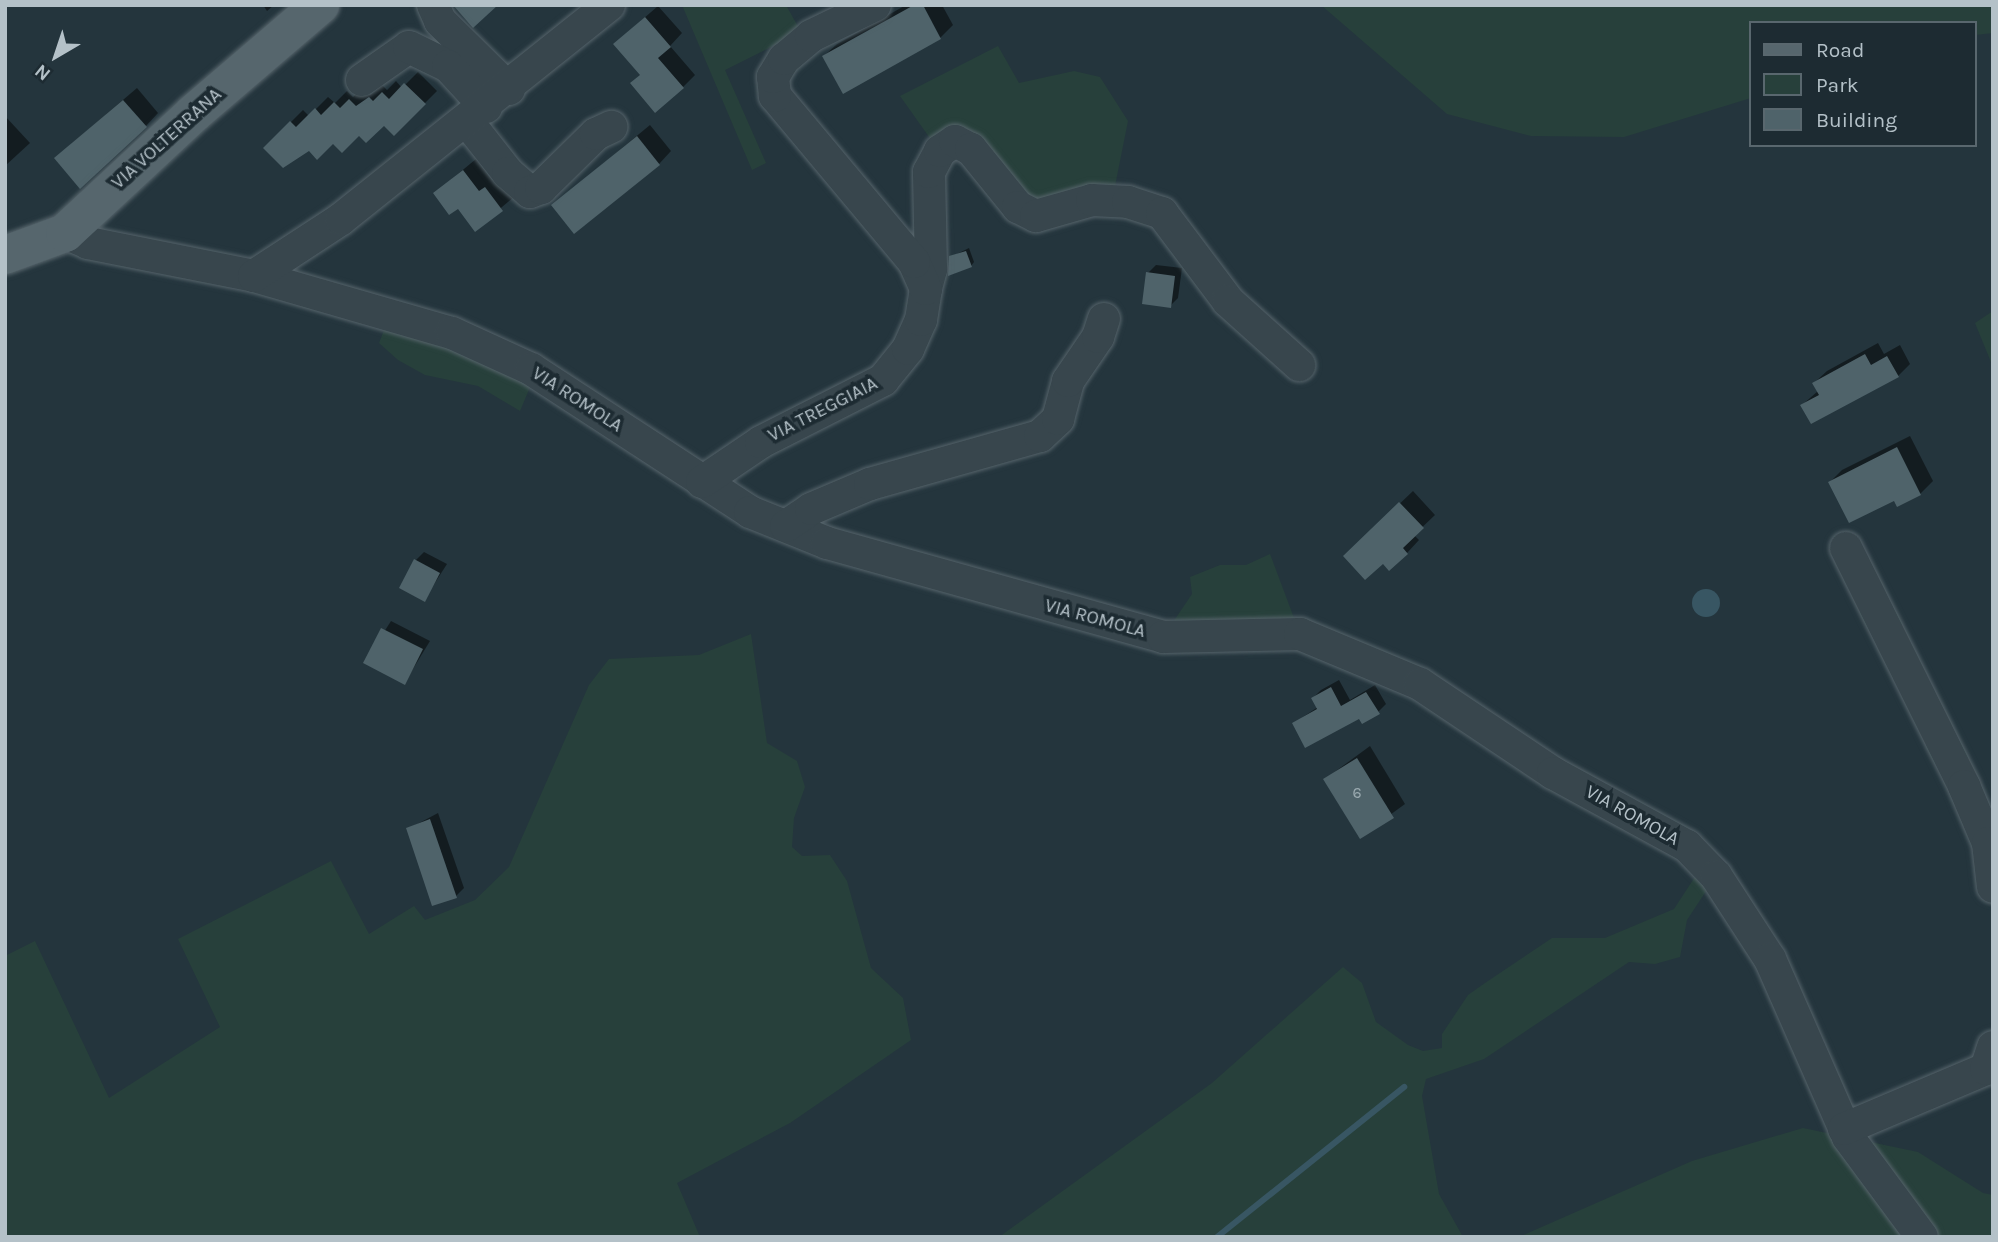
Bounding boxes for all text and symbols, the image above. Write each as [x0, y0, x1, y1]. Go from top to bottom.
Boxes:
north arrow [21, 21, 91, 91]
legend [1750, 21, 1977, 147]
text: Road [1816, 38, 1864, 62]
text: N [31, 59, 55, 85]
text: Park [1816, 73, 1859, 97]
street label: VIA VOLTERRANA [107, 84, 227, 194]
text: Building [1816, 108, 1897, 132]
street label: VIA ROMOLA [527, 362, 627, 438]
street label: VIA TREGGIAIA [764, 373, 882, 447]
street label: VIA ROMOLA [1042, 595, 1148, 643]
street label: VIA ROMOLA [1581, 781, 1683, 851]
house number: 6 [1352, 783, 1362, 803]

